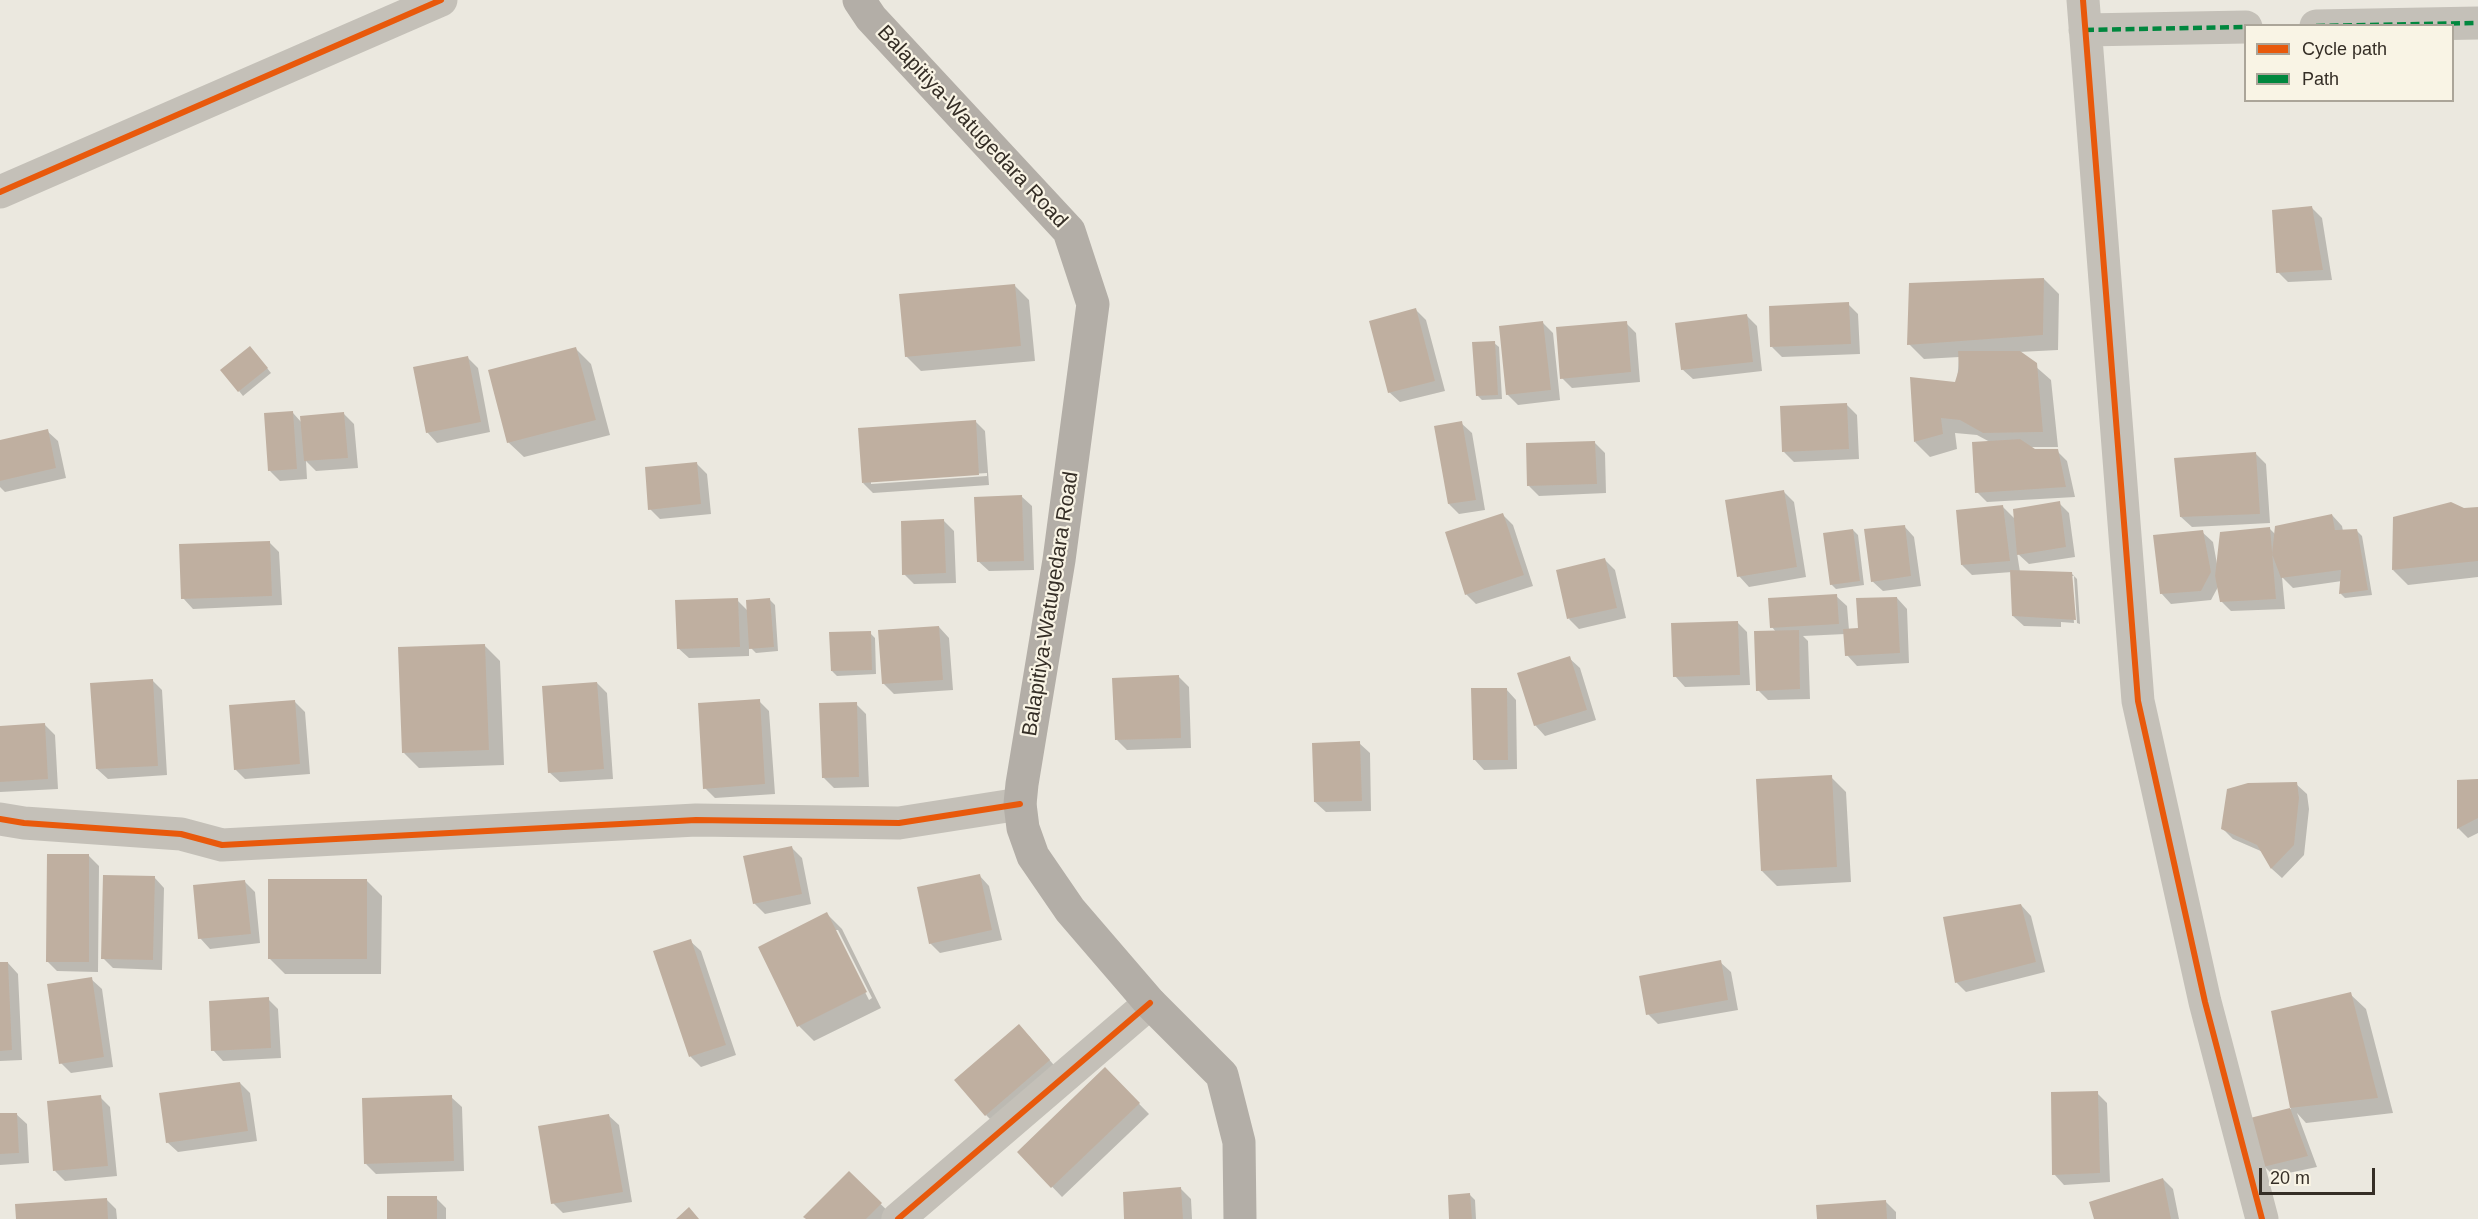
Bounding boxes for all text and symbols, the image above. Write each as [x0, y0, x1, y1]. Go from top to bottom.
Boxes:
street label: Balapitiya-Watugedara Road [871, 21, 1073, 233]
legend [2244, 24, 2454, 102]
text: Cycle path [2302, 39, 2387, 59]
text: Path [2302, 69, 2339, 89]
street label: Balapitiya-Watugedara Road [1018, 470, 1084, 738]
scale bar [2262, 1156, 2378, 1194]
text: 20 m [2270, 1168, 2310, 1188]

